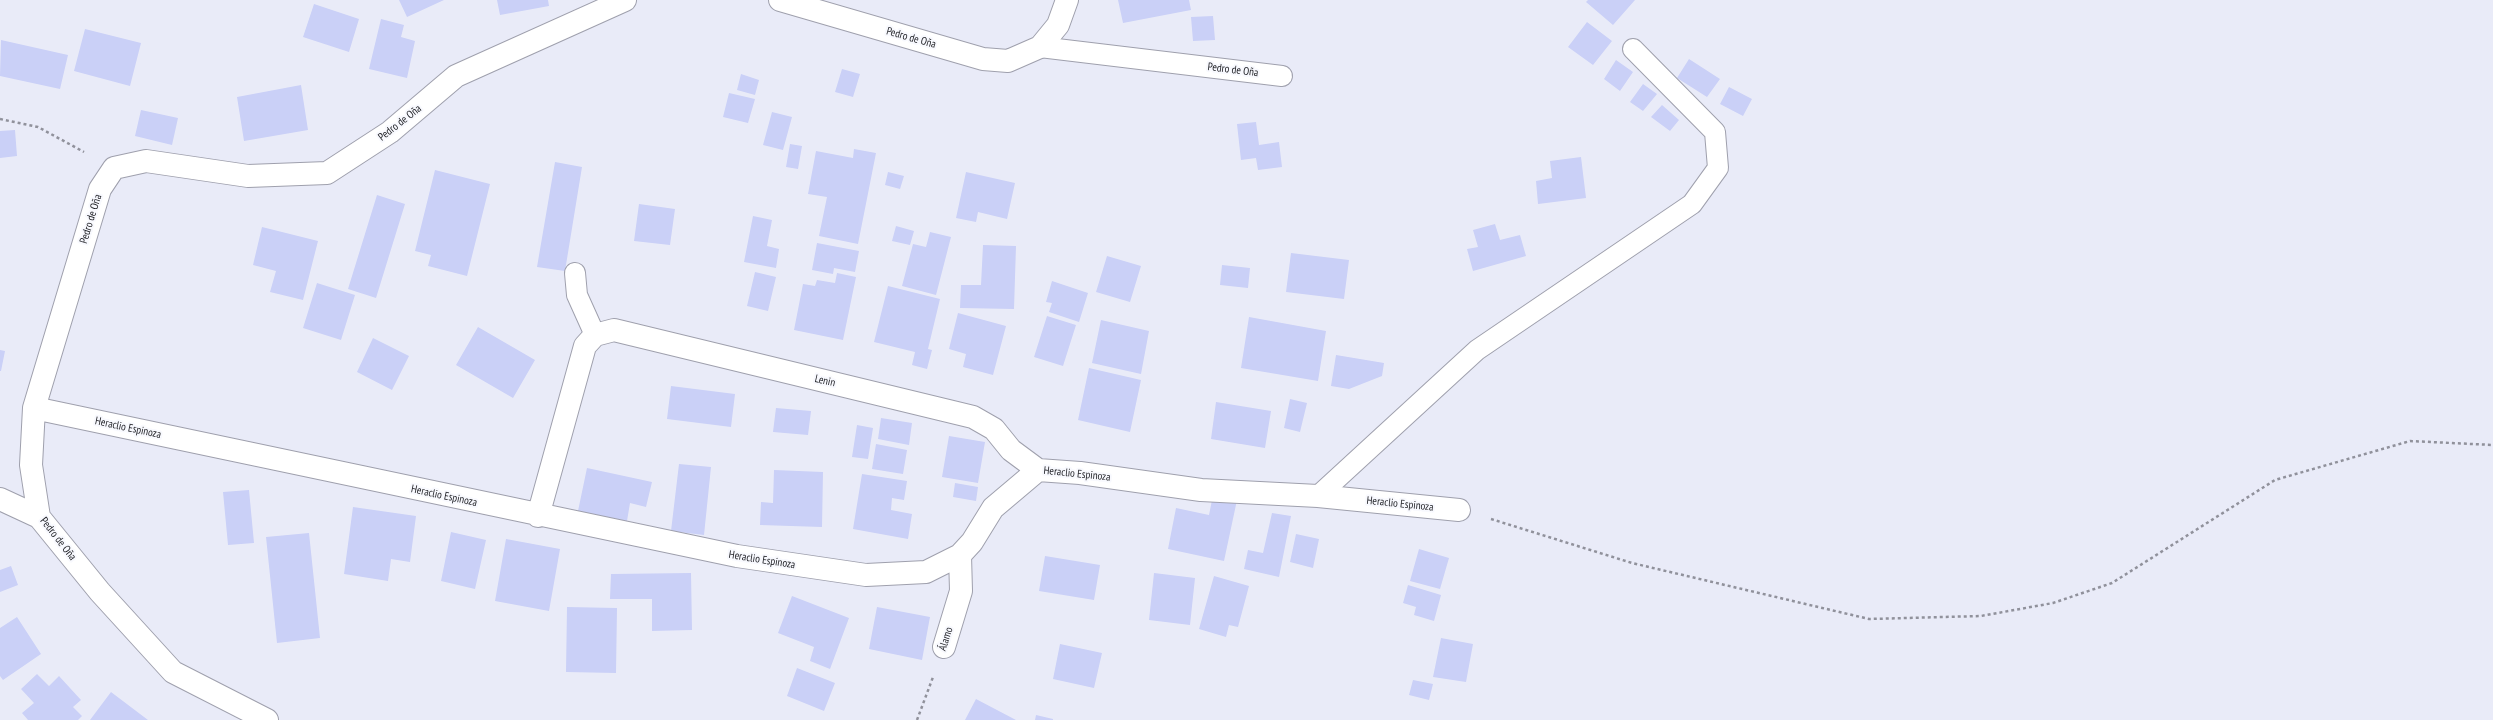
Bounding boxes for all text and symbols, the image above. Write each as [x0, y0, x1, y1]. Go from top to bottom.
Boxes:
street label: Pedro de Oña [885, 25, 937, 51]
street label: Pedro de Oña [1207, 60, 1259, 80]
street label: Pedro de Oña [376, 102, 424, 144]
street label: Pedro de Oña [77, 193, 105, 245]
street label: Lenin [813, 372, 837, 390]
street label: Heraclio Espinoza [94, 415, 162, 441]
street label: Heraclio Espinoza [1043, 464, 1111, 484]
street label: Heraclio Espinoza [410, 483, 478, 509]
street label: Heraclio Espinoza [1366, 494, 1434, 514]
street label: Pedro de Oña [37, 515, 79, 563]
street label: Heraclio Espinoza [728, 548, 796, 572]
street label: Álamo [936, 626, 956, 652]

